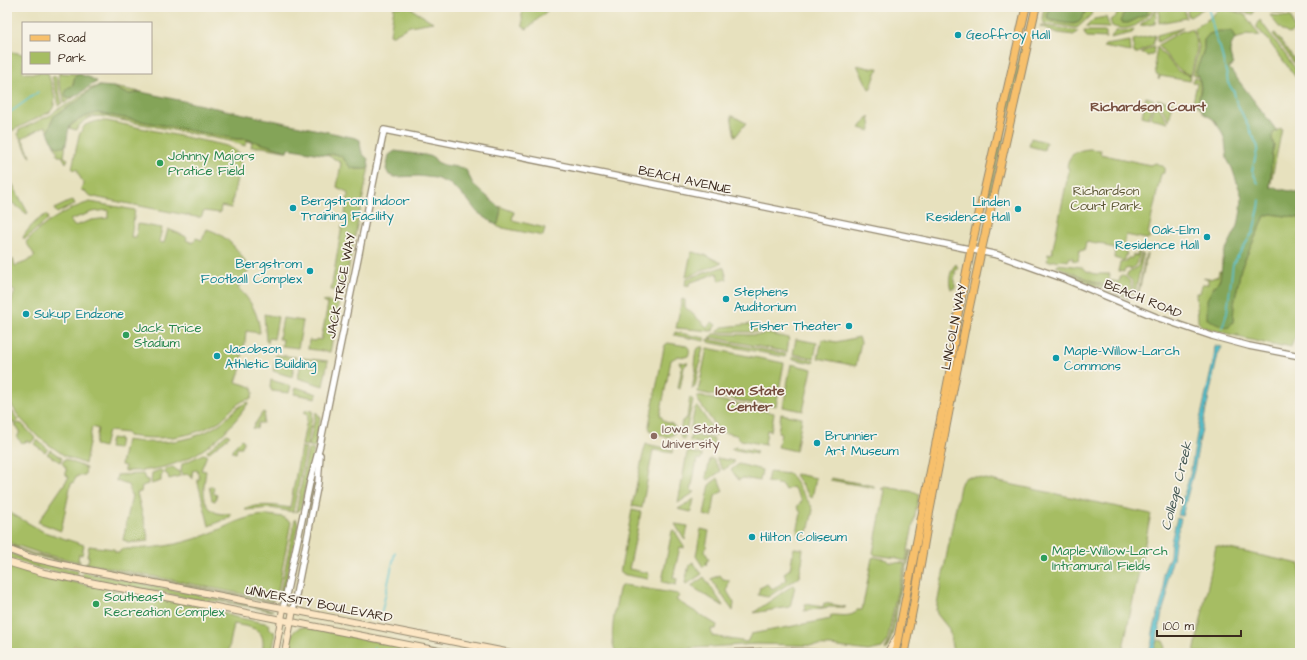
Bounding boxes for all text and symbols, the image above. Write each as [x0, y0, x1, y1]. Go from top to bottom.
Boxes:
legend [22, 22, 152, 74]
place label: Geoffroy Hall [966, 26, 1050, 45]
text: Road [58, 30, 86, 47]
marker: Geoffroy Hall [953, 30, 963, 40]
text: Park [58, 50, 86, 67]
district label: Richardson Court [1090, 97, 1206, 117]
place label: Johnny Majors Pratice Field [168, 147, 255, 180]
marker: Johnny Majors Pratice Field [155, 158, 165, 168]
street label: BEACH AVENUE [637, 161, 734, 199]
park label: Richardson Court Park [1071, 182, 1141, 215]
place label: Bergstrom Indoor Training Facility [301, 192, 410, 226]
place label: Linden Residence Hall [926, 193, 1010, 226]
marker: Bergstrom Indoor Training Facility [288, 203, 298, 213]
marker: Linden Residence Hall [1013, 204, 1023, 214]
place label: Oak-Elm Residence Hall [1115, 221, 1200, 254]
street label: JACK TRICE WAY [322, 232, 360, 340]
marker: Oak-Elm Residence Hall [1202, 232, 1212, 242]
place label: Bergstrom Football Complex [201, 255, 303, 288]
marker: Bergstrom Football Complex [305, 266, 315, 276]
street label: BEACH ROAD [1101, 275, 1185, 323]
place label: Stephens Auditorium [734, 283, 797, 316]
street label: LINCOLN WAY [937, 283, 971, 371]
marker: Stephens Auditorium [721, 294, 731, 304]
place label: Sukup Endzone [34, 305, 124, 323]
marker: Sukup Endzone [21, 309, 31, 319]
place label: Fisher Theater [750, 317, 841, 335]
place label: Jack Trice Stadium [134, 319, 201, 352]
marker: Fisher Theater [844, 321, 854, 331]
marker: Jack Trice Stadium [121, 330, 131, 340]
place label: Jacobson Athletic Building [225, 340, 317, 374]
place label: Maple-Willow-Larch Commons [1064, 342, 1180, 375]
marker: Jacobson Athletic Building [212, 351, 222, 361]
marker: Maple-Willow-Larch Commons [1051, 353, 1061, 363]
district label: Iowa State Center [715, 381, 785, 417]
place label: Iowa State University [662, 420, 726, 454]
place label: Brunnier Art Museum [825, 427, 899, 460]
marker: Iowa State University [649, 431, 659, 441]
marker: Brunnier Art Museum [812, 438, 822, 448]
water label: College Creek [1156, 439, 1198, 533]
place label: Hilton Coliseum [760, 528, 848, 546]
marker: Hilton Coliseum [747, 532, 757, 542]
place label: Maple-Willow-Larch Intramural Fields [1052, 542, 1168, 575]
marker: Maple-Willow-Larch Intramural Fields [1039, 553, 1049, 563]
street label: UNIVERSITY BOULEVARD [244, 581, 395, 627]
place label: Southeast Recreation Complex [104, 588, 226, 621]
marker: Southeast Recreation Complex [91, 599, 101, 609]
scale bar [1157, 612, 1241, 638]
text: 100 m [1163, 618, 1194, 635]

